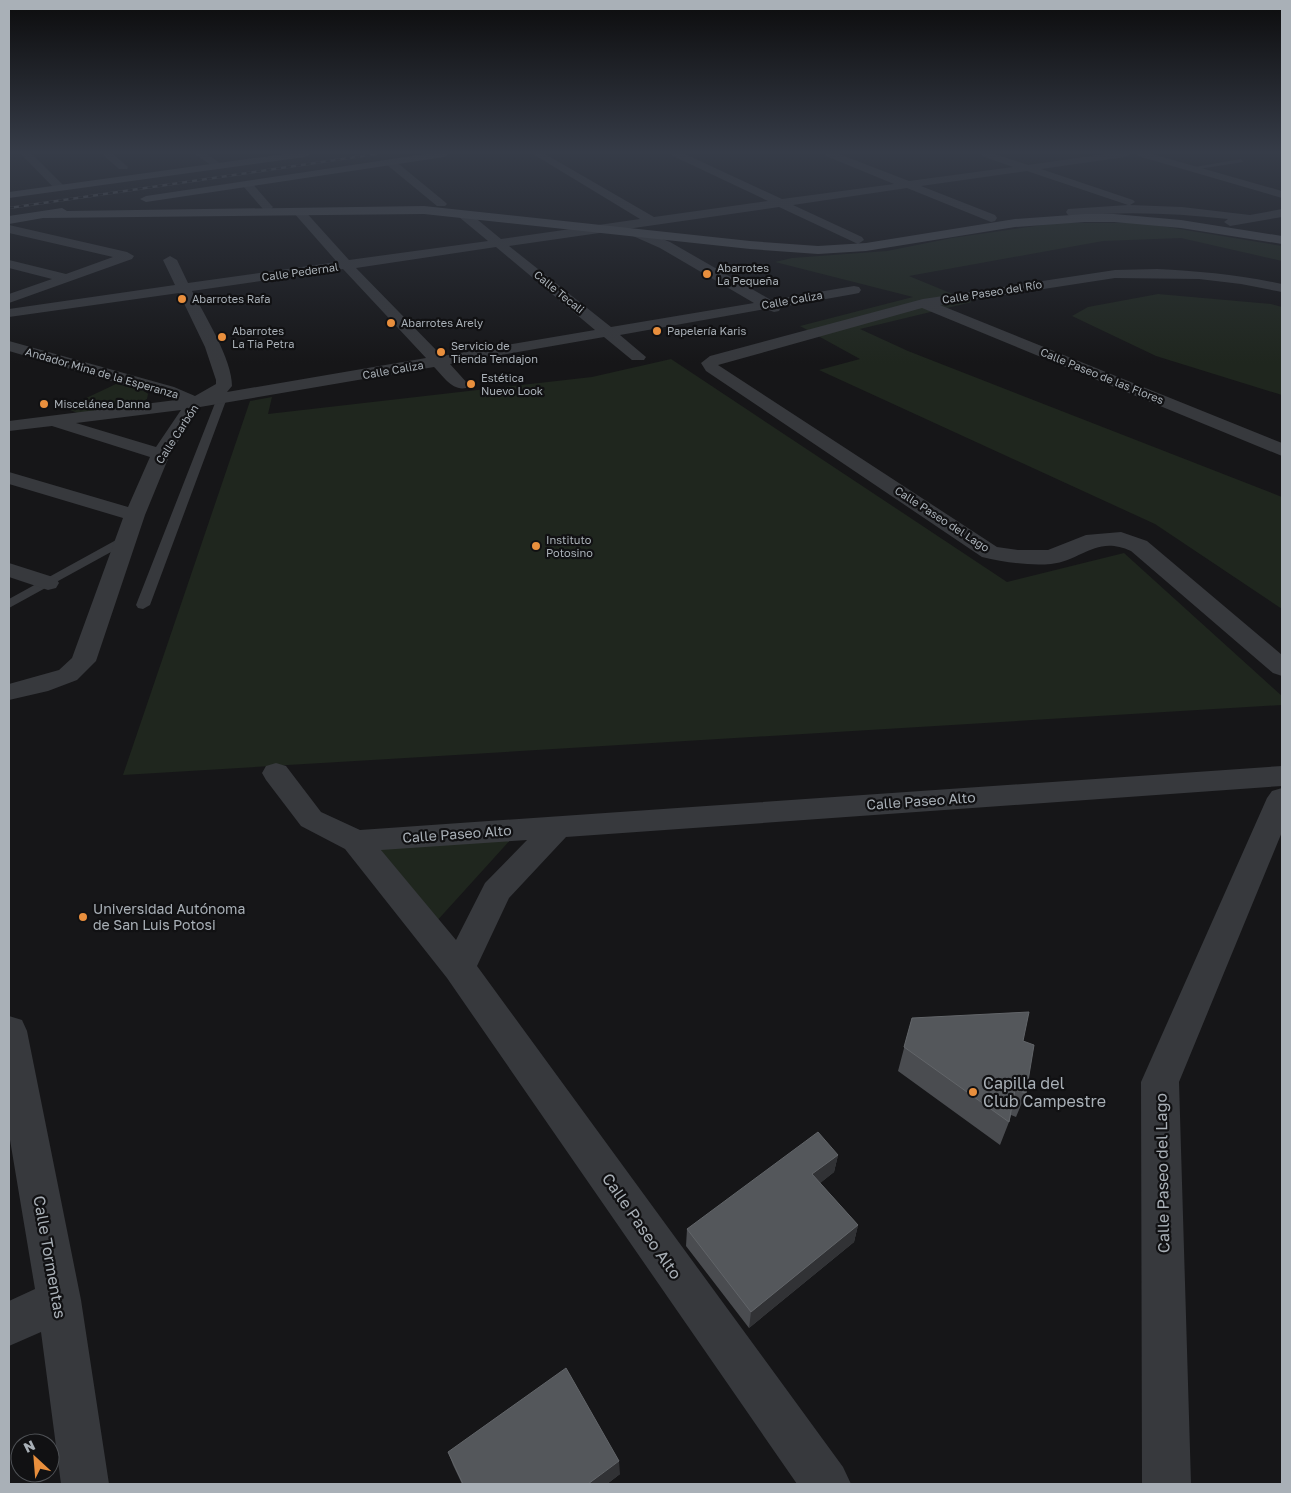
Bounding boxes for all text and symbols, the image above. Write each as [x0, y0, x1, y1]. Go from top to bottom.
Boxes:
street label: Calle Pedernal [261, 260, 340, 283]
place label: Abarrotes La Pequeña [717, 261, 779, 287]
street label: Calle Tecali [532, 267, 587, 316]
marker: Abarrotes La Pequeña [701, 268, 713, 280]
street label: Calle Paseo del Río [941, 277, 1043, 306]
street label: Calle Caliza [760, 288, 823, 311]
place label: Abarrotes Rafa [192, 292, 270, 305]
marker: Abarrotes Rafa [176, 293, 188, 305]
place label: Abarrotes Arely [401, 316, 483, 329]
marker: Abarrotes Arely [385, 317, 397, 329]
place label: Abarrotes La Tia Petra [232, 324, 294, 350]
place label: Papelería Karis [667, 324, 746, 337]
marker: Papelería Karis [651, 325, 663, 337]
marker: Abarrotes La Tia Petra [216, 331, 228, 343]
place label: Servicio de Tienda Tendajon [451, 339, 538, 365]
street label: Andador Mina de la Esperanza [24, 344, 180, 401]
street label: Calle Paseo de las Flores [1039, 345, 1166, 406]
marker: Servicio de Tienda Tendajon [435, 346, 447, 358]
street label: Calle Caliza [361, 358, 424, 381]
place label: Estética Nuevo Look [481, 371, 543, 397]
marker: Estética Nuevo Look [465, 378, 477, 390]
place label: Miscelánea Danna [54, 397, 150, 410]
marker: Miscelánea Danna [38, 398, 50, 410]
street label: Calle Carbón [153, 402, 201, 466]
street label: Calle Paseo del Lago [893, 483, 992, 554]
place label: Instituto Potosino [546, 533, 593, 559]
marker: Instituto Potosino [530, 540, 542, 552]
street label: Calle Paseo Alto [866, 788, 976, 813]
street label: Calle Paseo Alto [402, 821, 512, 846]
place label: Universidad Autónoma de San Luis Potosi [93, 900, 245, 933]
marker: Universidad Autónoma de San Luis Potosi [77, 911, 89, 923]
place label: Capilla del Club Campestre [983, 1073, 1106, 1111]
marker: Capilla del Club Campestre [967, 1086, 979, 1098]
street label: Calle Paseo del Lago [1151, 1093, 1173, 1253]
street label: Calle Paseo Alto [598, 1169, 686, 1283]
street label: Calle Tormentas [29, 1194, 71, 1320]
north arrow [10, 1433, 60, 1483]
text: N [21, 1436, 38, 1456]

